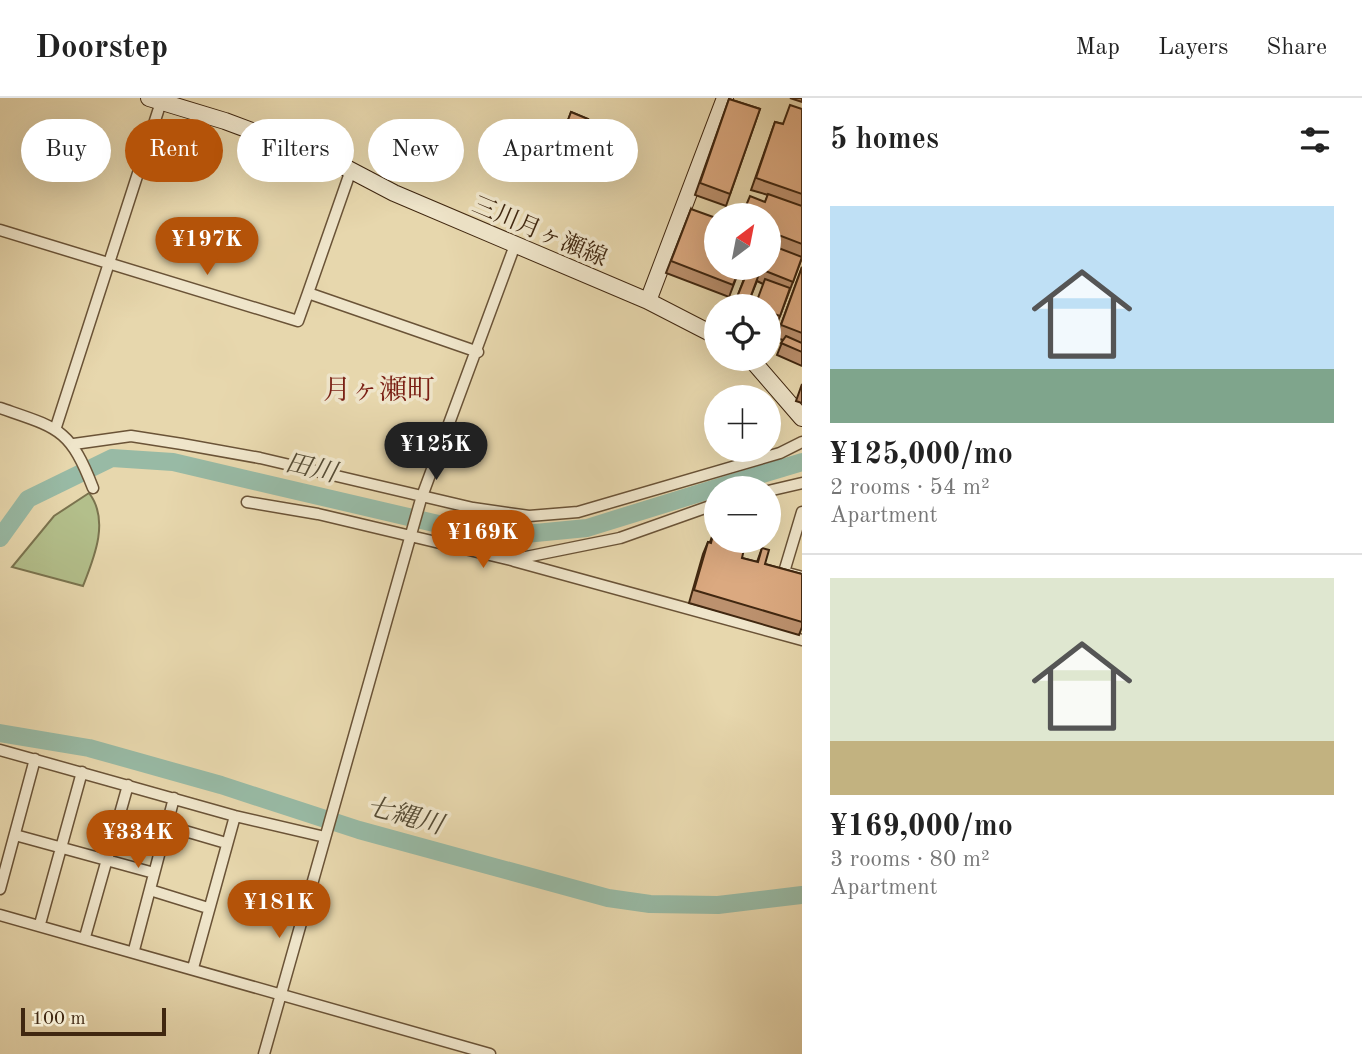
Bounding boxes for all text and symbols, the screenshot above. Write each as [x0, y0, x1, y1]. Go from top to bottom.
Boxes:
text: Doorstep [35, 32, 168, 65]
text: Map [1076, 36, 1120, 60]
text: Layers [1158, 36, 1228, 60]
text: Share [1266, 36, 1327, 60]
chip: Buy [21, 119, 111, 182]
chip: Rent [125, 119, 223, 182]
chip: Filters [237, 119, 354, 182]
chip: New [368, 119, 464, 182]
chip: Apartment [478, 119, 638, 182]
icon: filters [1296, 121, 1334, 159]
text: 5 homes [830, 125, 939, 155]
street label: 三川月ヶ瀬線 [468, 191, 611, 272]
north arrow [704, 203, 780, 280]
map controls [704, 203, 781, 553]
pin: ¥197K [158, 218, 256, 277]
text: ¥197K [171, 228, 243, 251]
icon: home [1019, 251, 1145, 377]
button: locate [704, 294, 781, 371]
district label: 月ヶ瀬町 [323, 375, 435, 406]
button: + [704, 385, 781, 462]
pin: ¥125K [387, 422, 485, 482]
text: ¥125K [400, 433, 472, 456]
text: ¥125,000/mo [830, 440, 1013, 470]
water label: 田川 [282, 449, 342, 488]
button: − [704, 476, 781, 553]
text: 2 rooms · 54 m² [830, 476, 990, 499]
text: Apartment [830, 504, 938, 527]
pin: ¥169K [434, 510, 532, 570]
text: ¥169K [447, 521, 519, 544]
icon: home [1019, 623, 1145, 749]
water label: 七縄川 [363, 792, 449, 840]
pin: ¥334K [89, 810, 187, 870]
text: ¥169,000/mo [830, 812, 1013, 842]
text: ¥334K [102, 821, 174, 844]
text: 3 rooms · 80 m² [830, 848, 990, 871]
text: Apartment [830, 876, 938, 899]
pin: ¥181K [230, 880, 328, 940]
text: ¥181K [243, 891, 315, 914]
scale bar [21, 1005, 166, 1037]
text: 100 m [32, 1010, 85, 1029]

